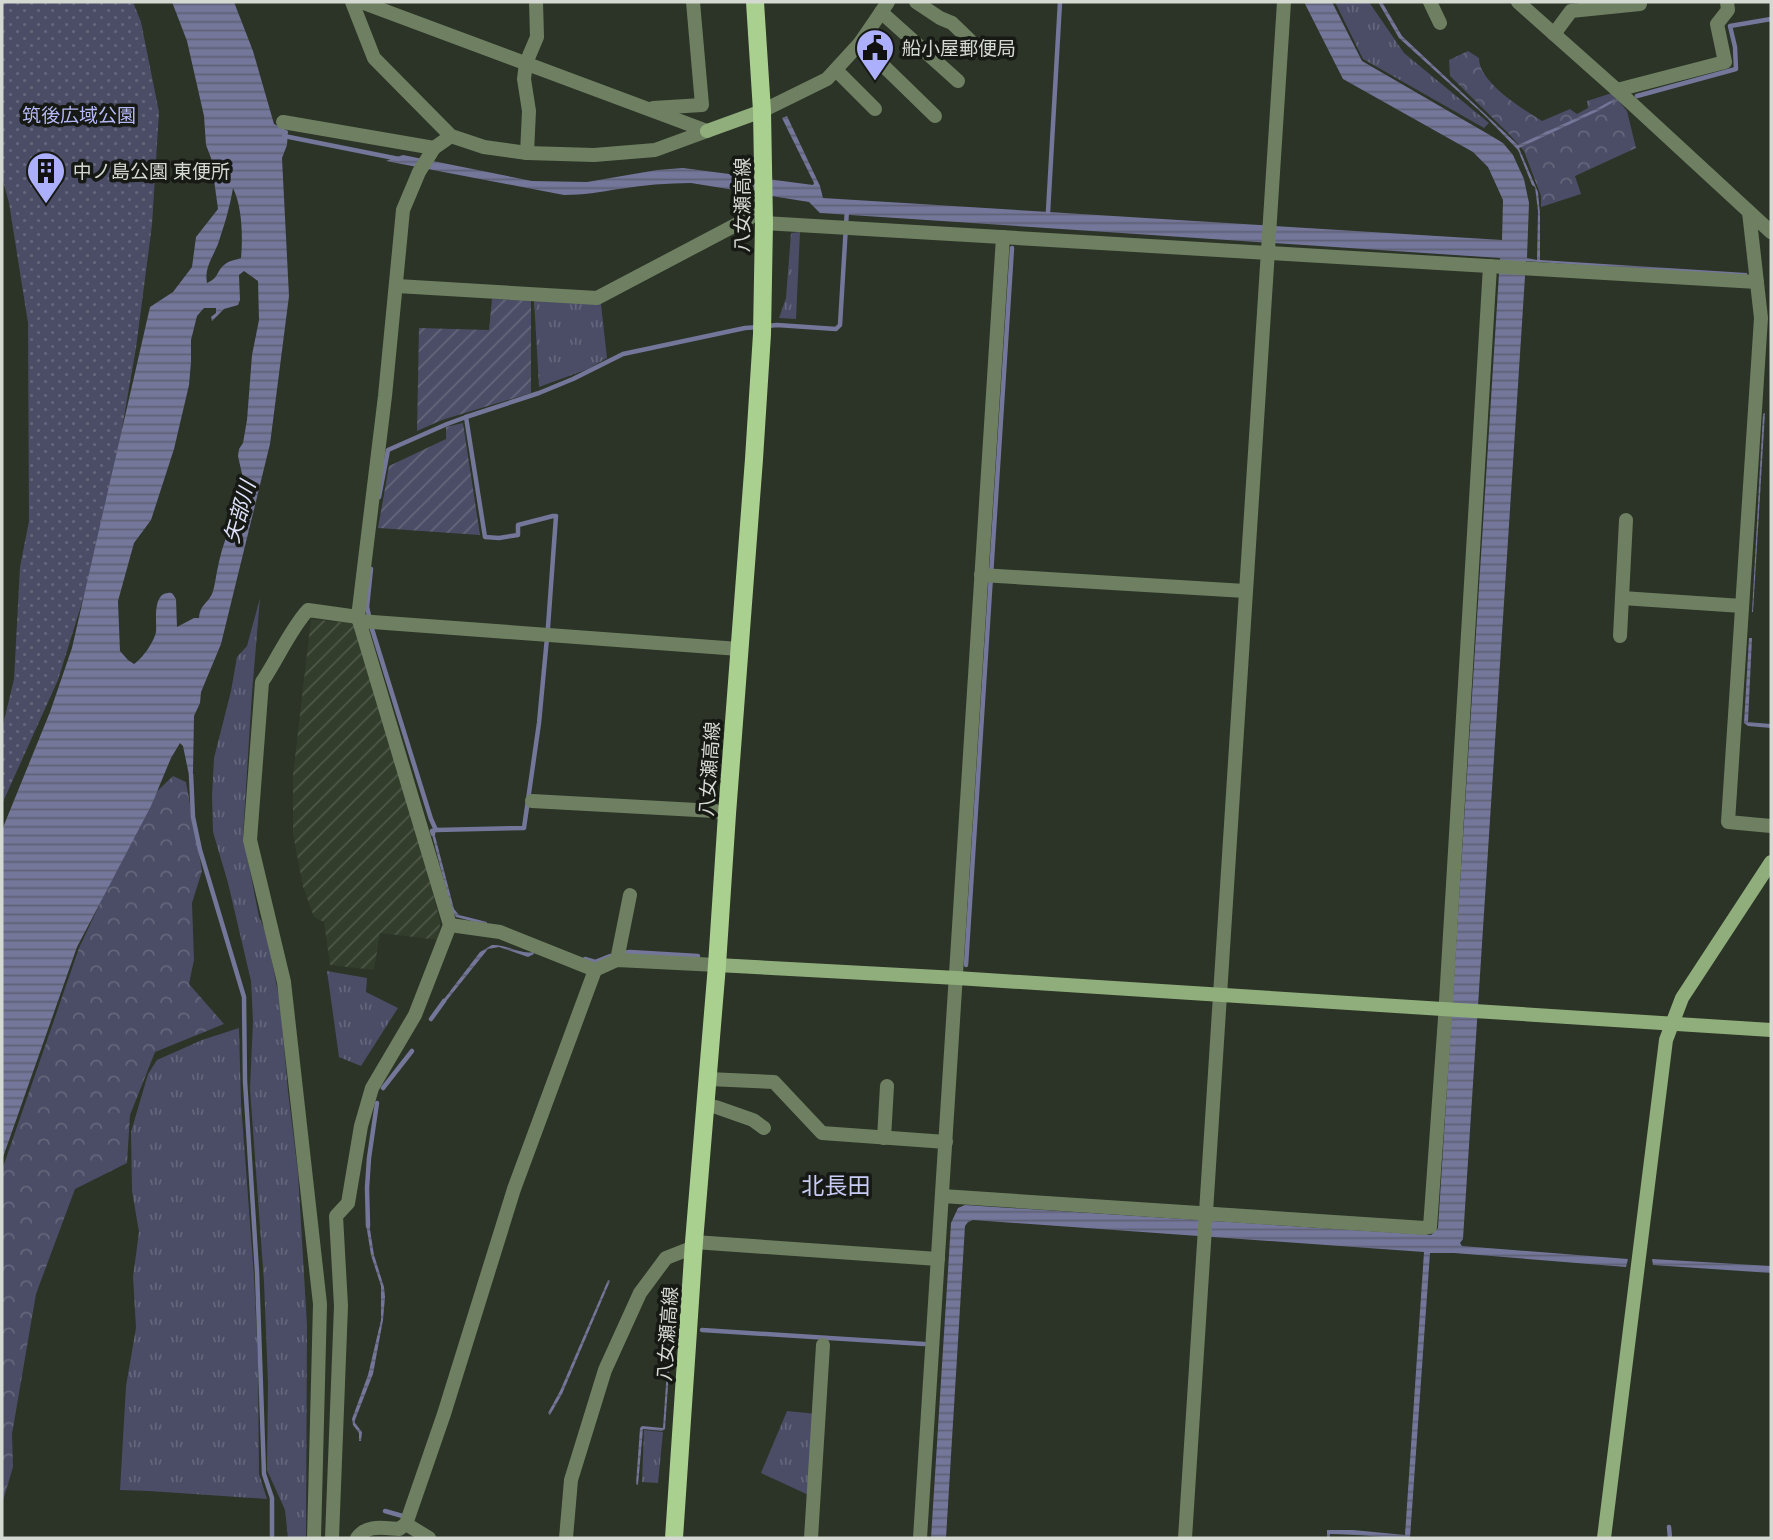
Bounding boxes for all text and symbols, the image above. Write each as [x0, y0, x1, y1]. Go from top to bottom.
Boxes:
public building icon: 船小屋郵便局 [854, 27, 896, 82]
place label: 船小屋郵便局 [902, 36, 1016, 60]
park label: 筑後広域公園 [22, 103, 136, 127]
building icon: 中ノ島公園 東便所 [25, 150, 67, 205]
street label: 八女瀬高線 [730, 157, 754, 253]
place label: 中ノ島公園 東便所 [73, 159, 230, 183]
water label: 矢部川 [218, 476, 262, 546]
street label: 八女瀬高線 [694, 721, 724, 817]
district label: 北長田 [802, 1171, 871, 1200]
street label: 八女瀬高線 [652, 1286, 682, 1382]

